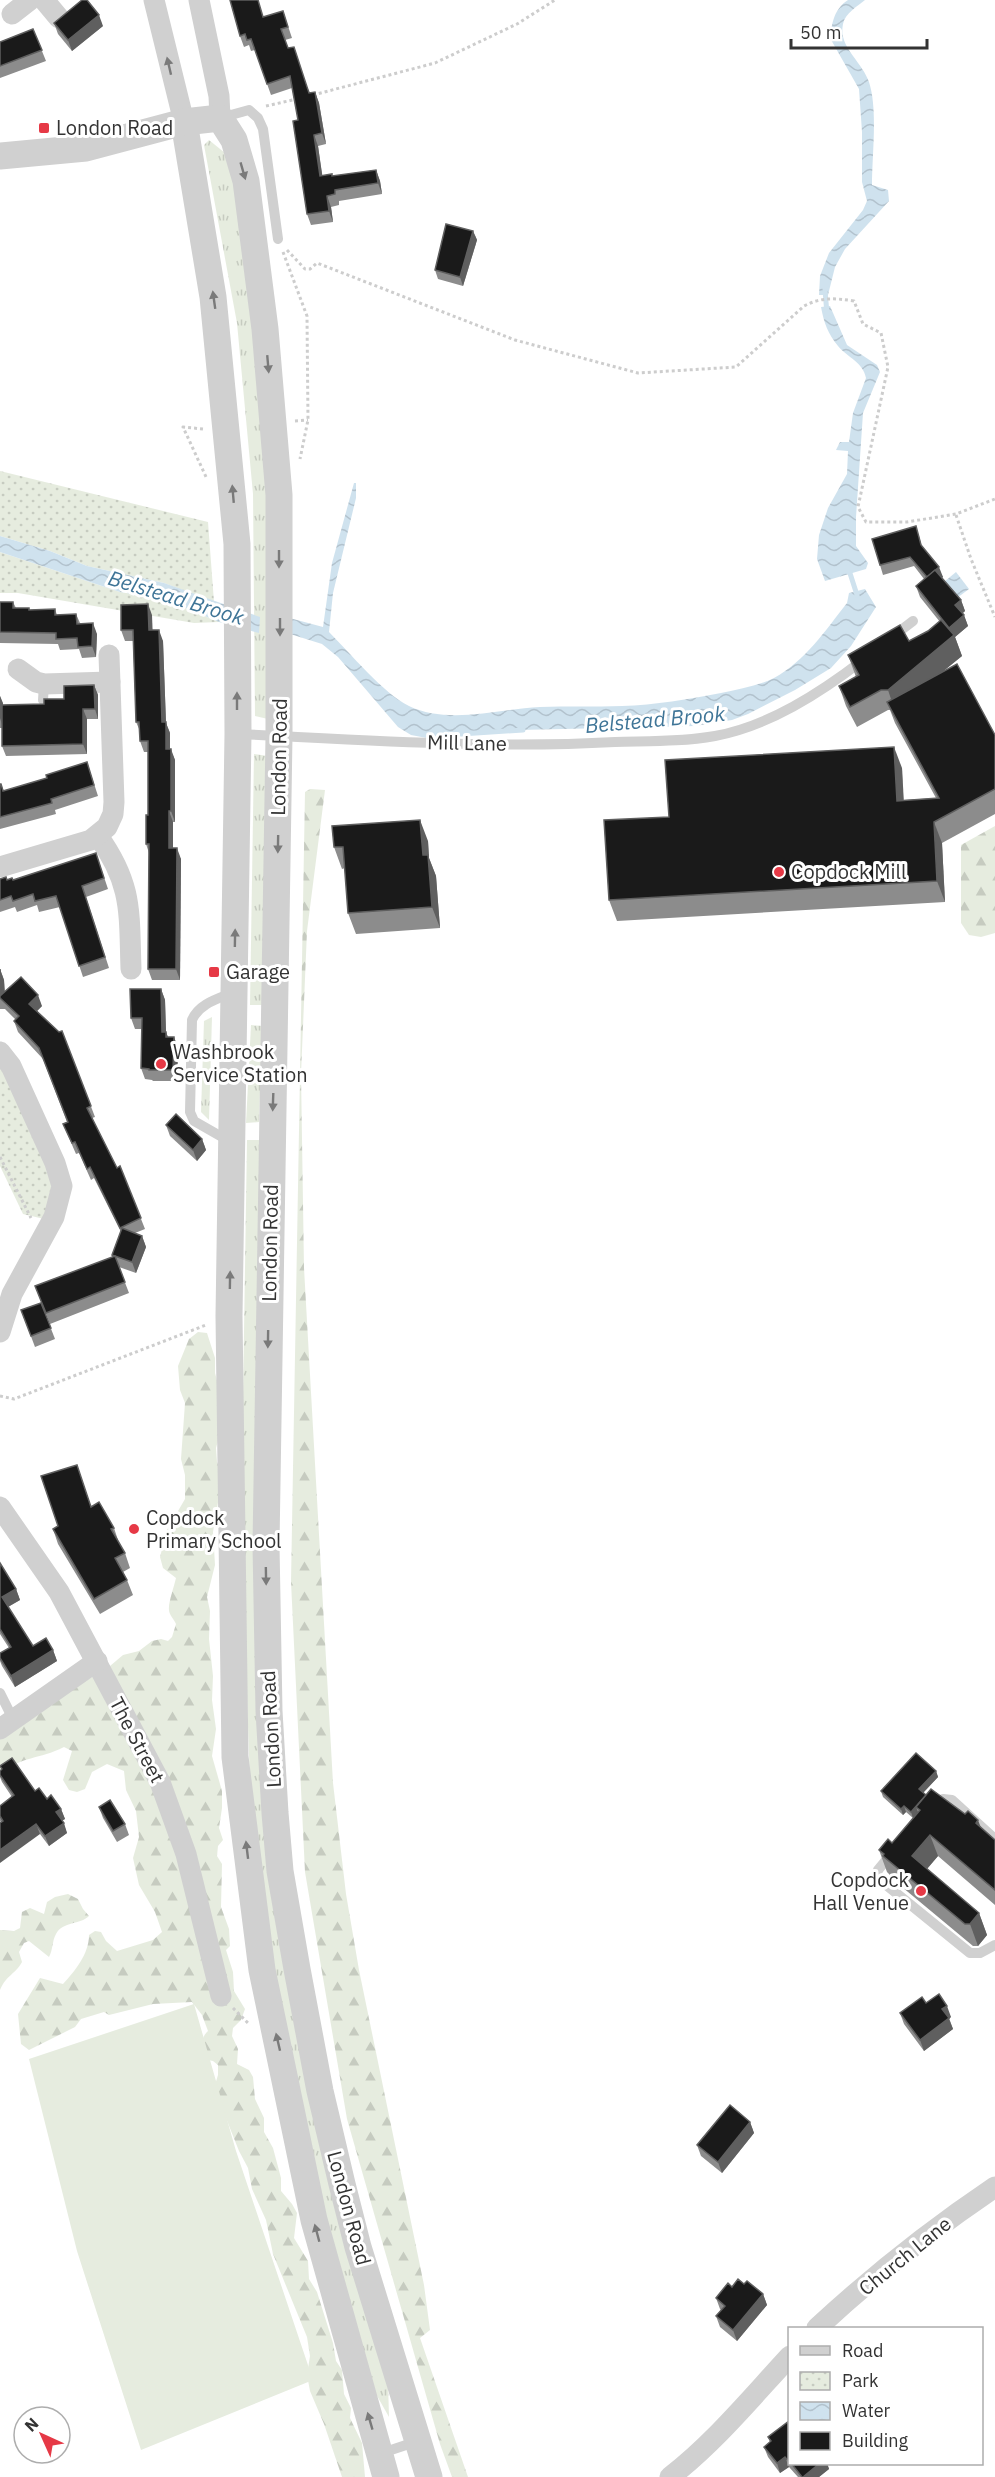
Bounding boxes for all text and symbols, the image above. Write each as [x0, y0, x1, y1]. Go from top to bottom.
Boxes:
scale bar [791, 12, 928, 50]
text: 50 m [800, 21, 842, 44]
one-way arrow [164, 56, 174, 75]
place label: London Road [56, 114, 173, 141]
marker: London Road [37, 121, 51, 135]
one-way arrow [239, 162, 248, 180]
one-way arrow [209, 290, 218, 309]
one-way arrow [263, 355, 273, 374]
one-way arrow [228, 484, 238, 503]
one-way arrow [274, 549, 284, 568]
water label: Belstead Brook [105, 563, 249, 631]
one-way arrow [275, 617, 285, 636]
one-way arrow [232, 691, 242, 710]
street label: London Road [264, 698, 293, 816]
water label: Belstead Brook [584, 699, 727, 739]
street label: Mill Lane [427, 728, 507, 757]
one-way arrow [273, 834, 282, 853]
place label: Copdock Mill [791, 858, 906, 885]
marker: Copdock Mill [772, 865, 786, 879]
one-way arrow [230, 928, 240, 947]
place label: Garage [226, 958, 290, 985]
marker: Garage [207, 965, 221, 979]
place label: Washbrook Service Station [173, 1038, 308, 1088]
marker: Washbrook Service Station [154, 1057, 168, 1071]
one-way arrow [268, 1092, 278, 1111]
street label: London Road [255, 1184, 284, 1302]
one-way arrow [225, 1270, 234, 1289]
one-way arrow [263, 1329, 273, 1348]
place label: Copdock Primary School [146, 1504, 282, 1554]
marker: Copdock Primary School [127, 1522, 141, 1536]
one-way arrow [262, 1566, 271, 1585]
street label: London Road [254, 1670, 287, 1788]
street label: The Street [104, 1692, 171, 1787]
one-way arrow [242, 1840, 251, 1859]
place label: Copdock Hall Venue [812, 1866, 909, 1916]
marker: Copdock Hall Venue [914, 1884, 928, 1898]
one-way arrow [272, 2033, 282, 2051]
street label: London Road [321, 2148, 378, 2268]
street label: Church Lane [853, 2210, 957, 2301]
one-way arrow [312, 2224, 321, 2242]
legend [788, 2327, 983, 2465]
text: Road [842, 2339, 883, 2362]
text: Park [842, 2369, 879, 2392]
text: Water [842, 2399, 891, 2422]
north arrow [12, 2405, 72, 2465]
one-way arrow [365, 2412, 374, 2430]
text: N [20, 2413, 43, 2436]
text: Building [842, 2429, 909, 2452]

